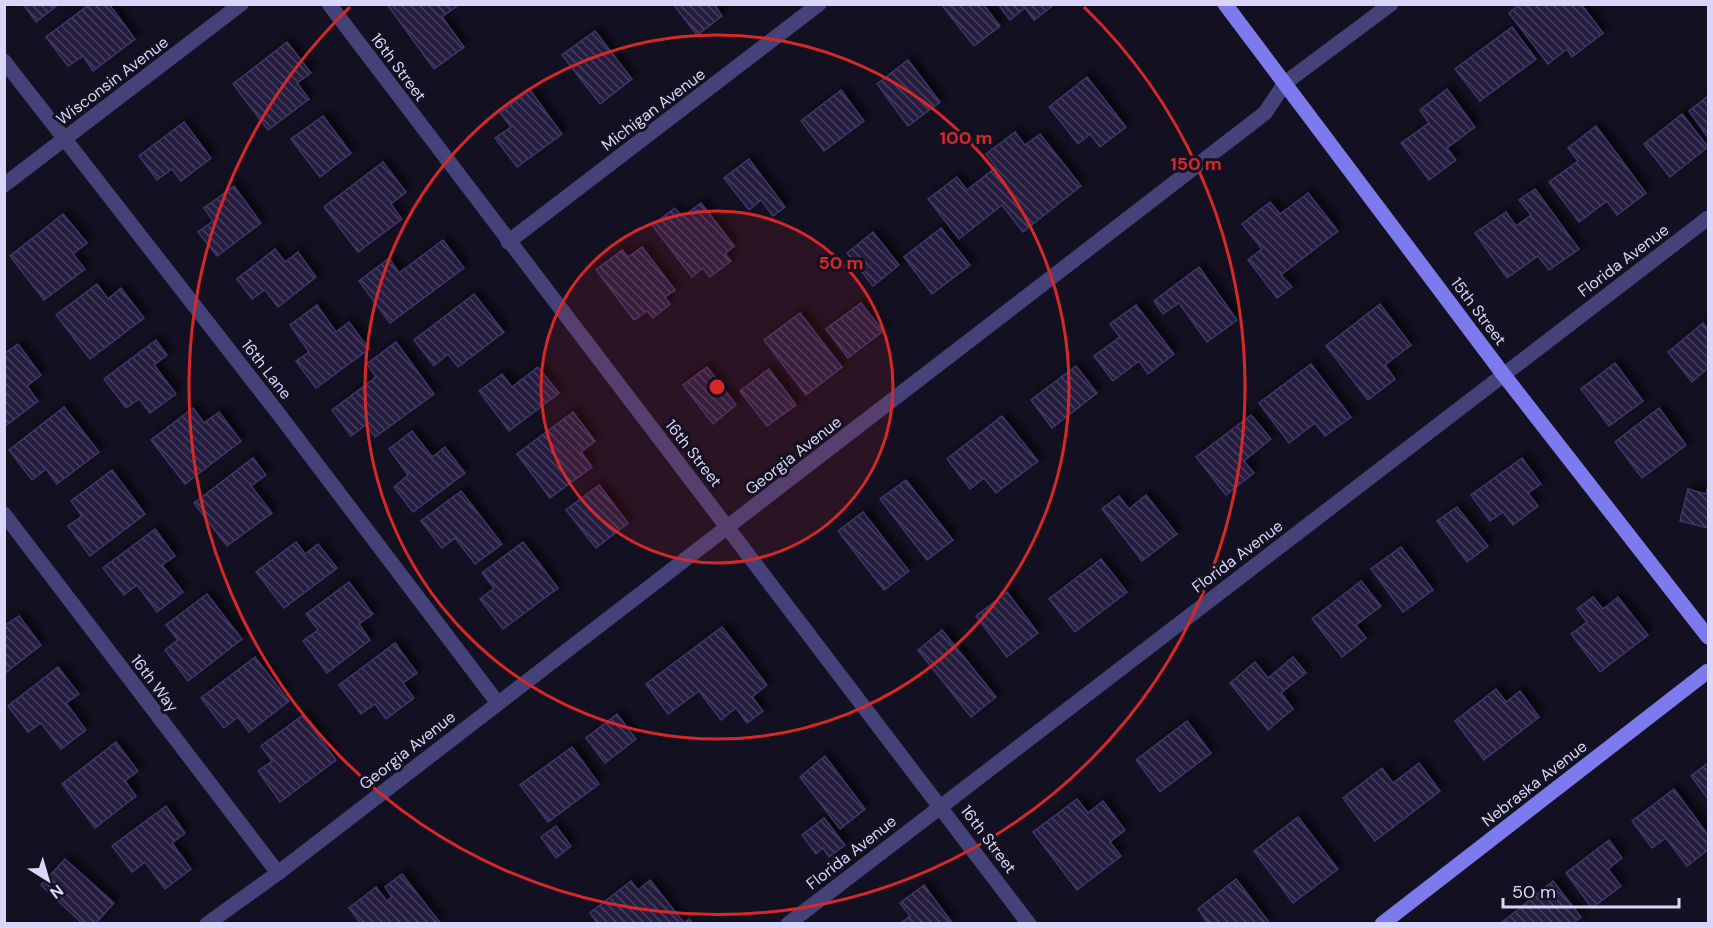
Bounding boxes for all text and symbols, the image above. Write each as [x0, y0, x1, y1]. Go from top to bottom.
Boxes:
street label: 16th Street [366, 29, 431, 106]
street label: Wisconsin Avenue [52, 31, 172, 129]
street label: Michigan Avenue [597, 63, 710, 155]
text: 100 m [939, 126, 993, 150]
text: 150 m [1170, 152, 1222, 176]
street label: Florida Avenue [1574, 219, 1673, 302]
text: 50 m [818, 251, 864, 275]
street label: 15th Street [1446, 273, 1511, 349]
street label: 16th Lane [237, 335, 296, 403]
centre of rings [707, 377, 727, 397]
street label: Georgia Avenue [741, 411, 846, 500]
street label: 16th Street [661, 415, 727, 491]
street label: Florida Avenue [1188, 515, 1287, 598]
street label: 16th Way [126, 650, 183, 716]
street label: Georgia Avenue [355, 706, 460, 795]
street label: Nebraska Avenue [1477, 736, 1591, 831]
street label: 16th Street [956, 801, 1021, 878]
street label: Florida Avenue [802, 811, 901, 894]
north arrow [18, 850, 78, 910]
scale bar [1503, 871, 1678, 909]
text: N [46, 880, 68, 903]
text: 50 m [1512, 880, 1556, 904]

